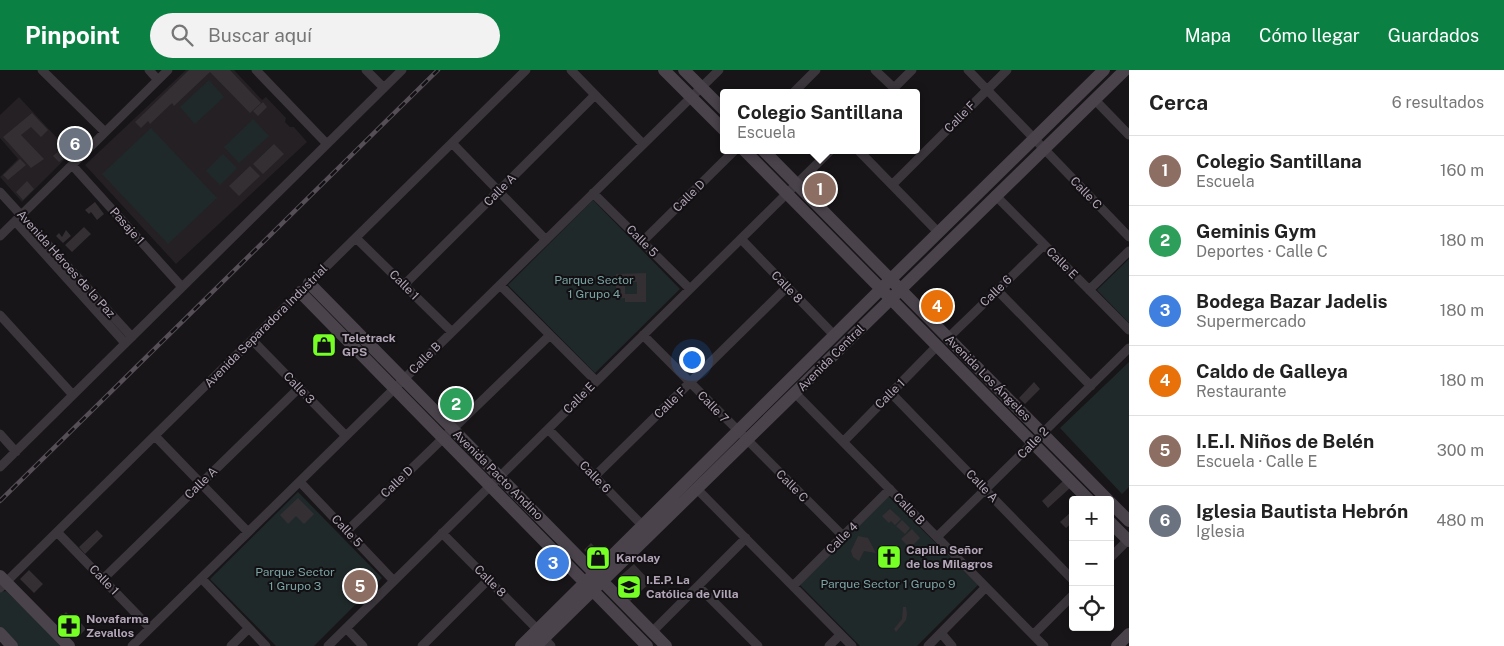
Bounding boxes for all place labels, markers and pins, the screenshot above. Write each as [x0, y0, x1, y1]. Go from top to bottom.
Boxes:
pin: 6 [59, 125, 91, 163]
pin: 1 [804, 170, 836, 208]
pin: 4 [921, 287, 953, 325]
place label: Teletrack GPS [342, 331, 396, 359]
shop icon: Teletrack GPS [311, 332, 337, 358]
pin: 2 [440, 385, 472, 423]
place label: Capilla Señor de los Milagros [906, 543, 993, 571]
pin: 3 [537, 544, 569, 582]
church icon: Capilla Señor de los Milagros [876, 544, 902, 570]
shop icon: Karolay [585, 545, 611, 571]
place label: Karolay [616, 551, 661, 565]
pin: 5 [344, 567, 376, 605]
place label: I.E.P. La Católica de Villa [646, 573, 739, 601]
school or university icon: I.E.P. La Católica de Villa [616, 574, 642, 600]
place label: Novafarma Zevallos [86, 612, 149, 640]
pharmacy icon: Novafarma Zevallos [56, 613, 82, 639]

